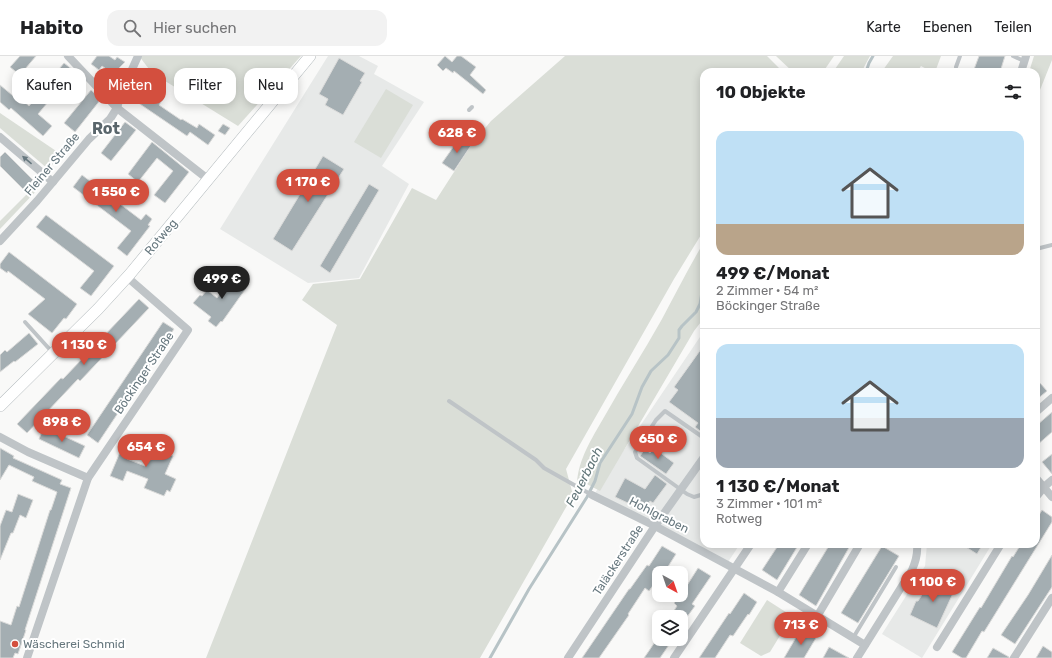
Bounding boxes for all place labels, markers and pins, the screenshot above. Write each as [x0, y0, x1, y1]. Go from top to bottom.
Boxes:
pin: 628 € [429, 120, 485, 154]
pin: 1 170 € [271, 169, 345, 203]
pin: 1 550 € [79, 179, 153, 213]
pin: 499 € [194, 266, 250, 300]
pin: 1 130 € [47, 332, 121, 366]
pin: 898 € [34, 409, 90, 443]
pin: 650 € [630, 426, 686, 460]
pin: 654 € [118, 434, 174, 468]
pin: 1 100 € [896, 569, 970, 603]
pin: 713 € [773, 612, 829, 646]
place label: Wäscherei Schmid [23, 637, 125, 651]
marker: Wäscherei Schmid [10, 639, 20, 649]

